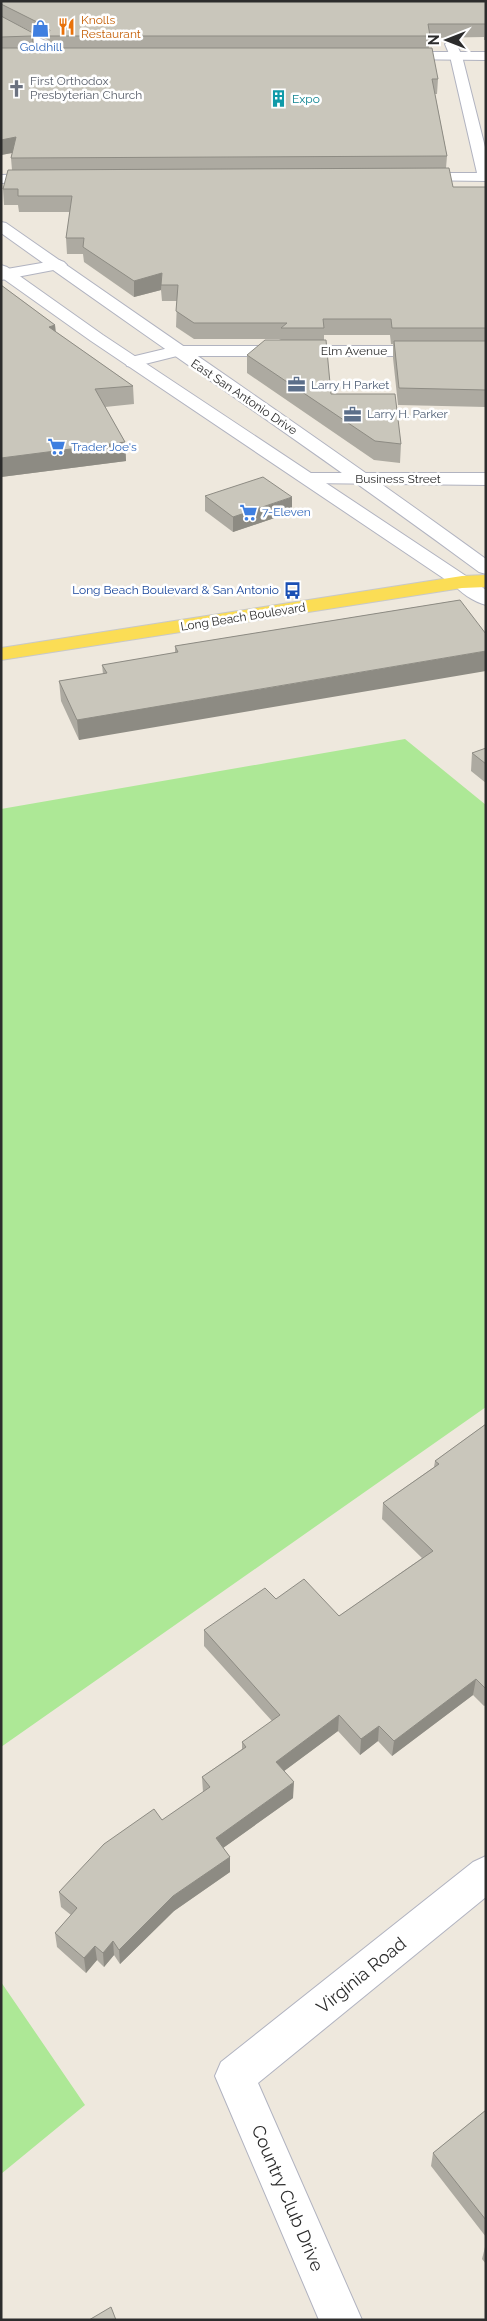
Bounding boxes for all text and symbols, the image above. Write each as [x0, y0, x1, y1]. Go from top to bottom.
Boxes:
place label: Knolls Restaurant [81, 13, 141, 41]
north arrow [422, 15, 472, 65]
restaurant icon: Knolls Restaurant [57, 17, 77, 37]
shop icon: Goldhill [31, 18, 51, 38]
text: N [426, 35, 442, 45]
place label: Goldhill [20, 40, 63, 54]
place label: First Orthodox Presbyterian Church [30, 74, 142, 102]
church icon: First Orthodox Presbyterian Church [6, 78, 26, 98]
building icon: Expo [268, 89, 288, 109]
place label: Expo [292, 92, 320, 106]
street label: Elm Avenue [321, 344, 387, 358]
street label: East San Antonio Drive [188, 356, 300, 438]
office icon: Larry H Parket [287, 375, 307, 395]
place label: Larry H Parket [311, 378, 389, 392]
office icon: Larry H. Parker [343, 404, 363, 424]
place label: Larry H. Parker [367, 407, 449, 421]
supermarket icon: Trader Joe's [47, 437, 67, 457]
place label: Trader Joe's [71, 440, 137, 454]
street label: Business Street [355, 472, 441, 486]
supermarket icon: 7-Eleven [238, 502, 258, 522]
place label: 7-Eleven [262, 505, 311, 519]
bus stop icon: Long Beach Boulevard & San Antonio [283, 580, 303, 600]
place label: Long Beach Boulevard & San Antonio [72, 583, 279, 597]
street label: Long Beach Boulevard [179, 600, 307, 634]
street label: Virginia Road [312, 1932, 410, 2018]
street label: Country Club Drive [248, 2122, 328, 2275]

